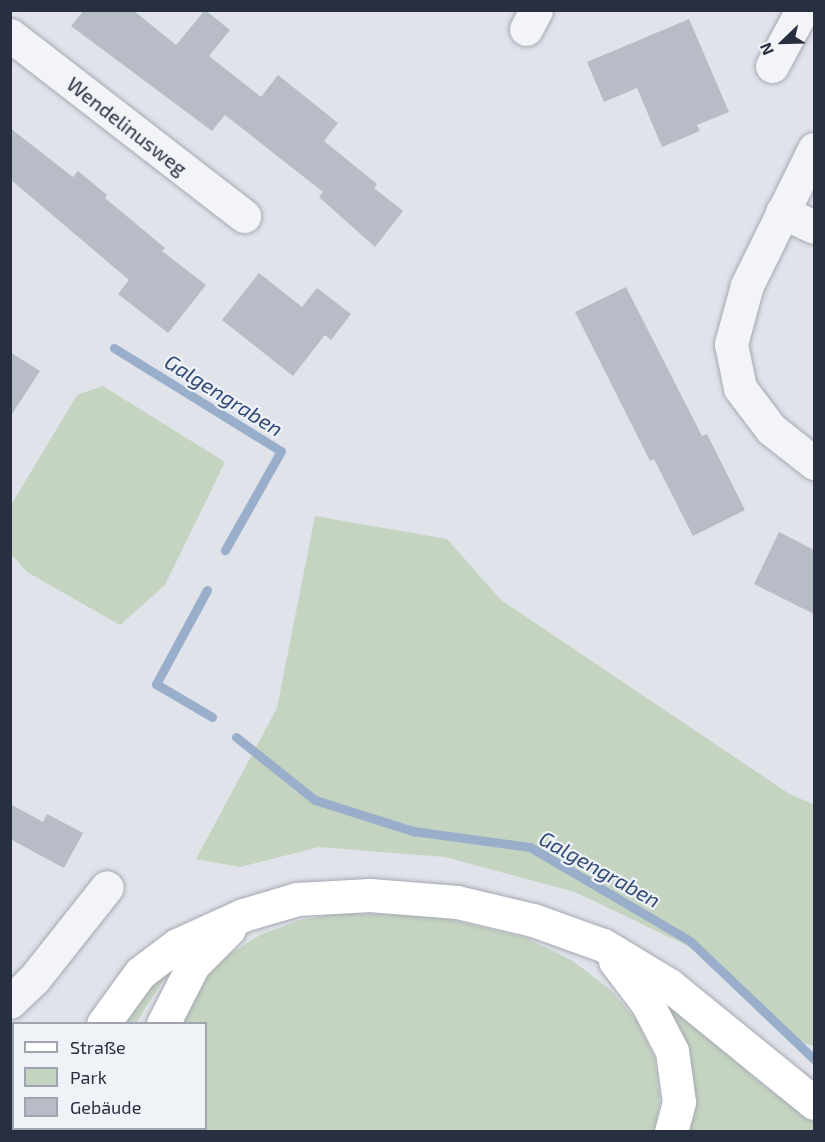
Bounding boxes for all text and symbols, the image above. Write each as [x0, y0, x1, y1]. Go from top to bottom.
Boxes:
north arrow [753, 12, 813, 72]
text: N [755, 40, 777, 58]
street label: Wendelinusweg [62, 72, 192, 180]
water label: Galgengraben [160, 349, 288, 441]
water label: Galgengraben [535, 825, 665, 913]
legend [12, 1022, 207, 1130]
text: Straße [70, 1036, 126, 1058]
text: Park [70, 1066, 107, 1088]
text: Gebäude [70, 1096, 141, 1118]

